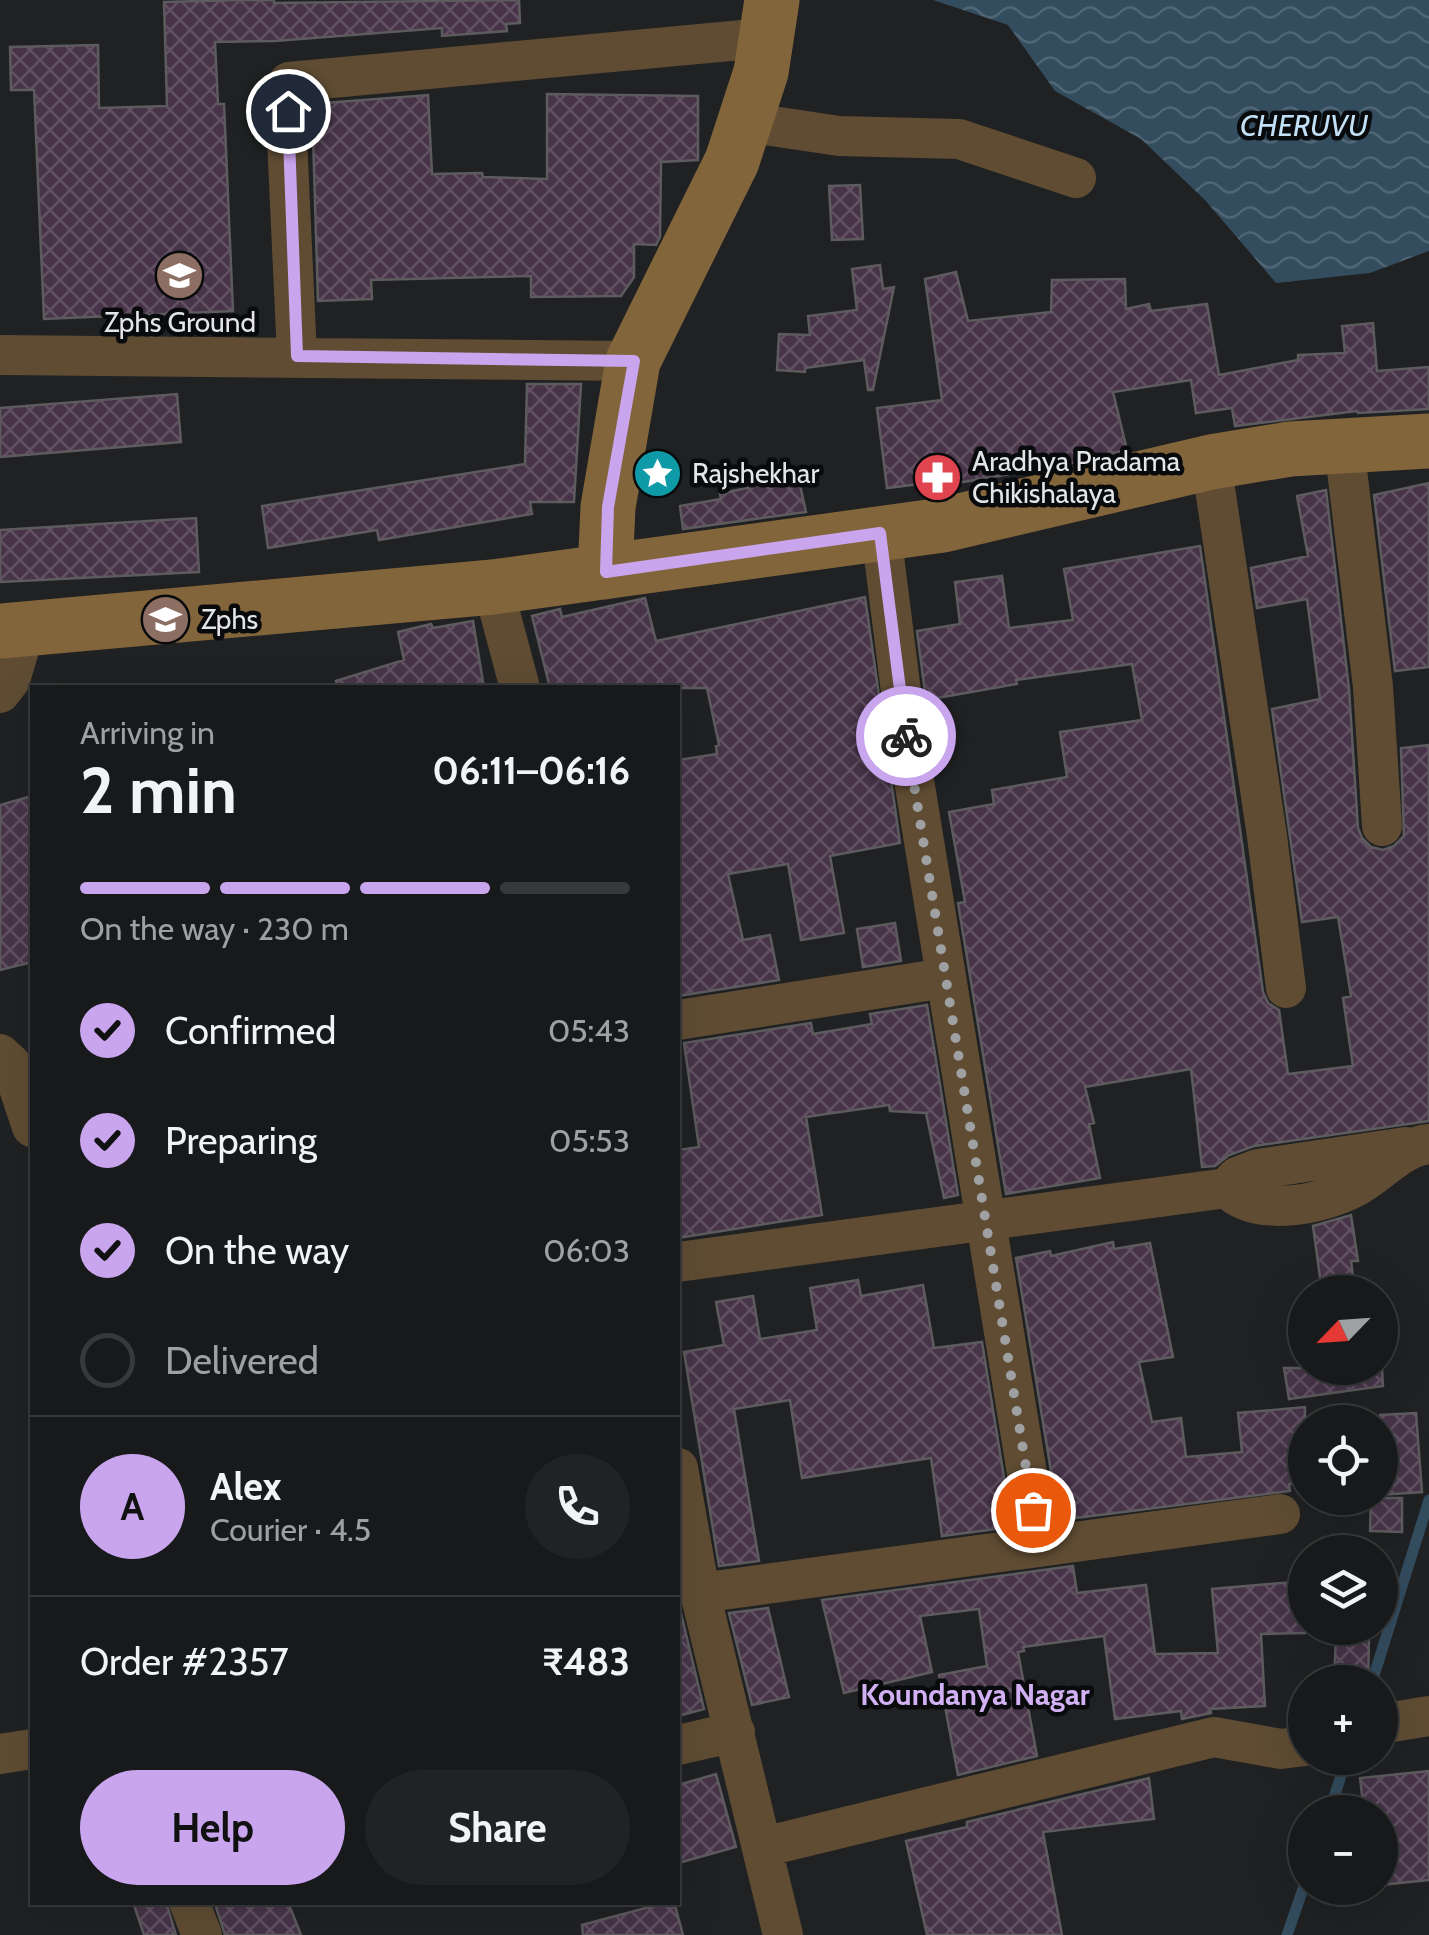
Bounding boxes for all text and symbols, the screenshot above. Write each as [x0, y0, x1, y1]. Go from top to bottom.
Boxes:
pin [246, 69, 331, 154]
icon: home [261, 84, 316, 139]
water label: CHERUVU [1240, 107, 1369, 144]
school or university icon: Zphs Ground [154, 249, 206, 301]
place label: Zphs Ground [104, 305, 256, 339]
place label: Aradhya Pradama Chikishalaya [972, 444, 1181, 510]
place icon: Rajshekhar [631, 447, 683, 499]
pharmacy icon: Aradhya Pradama Chikishalaya [911, 451, 963, 503]
place label: Rajshekhar [692, 456, 819, 490]
school or university icon: Zphs [140, 593, 192, 645]
place label: Zphs [201, 602, 258, 636]
courier [856, 686, 956, 786]
icon: bike [879, 709, 934, 764]
text: Arriving in [80, 713, 215, 752]
text: 06:11–06:16 [432, 747, 630, 794]
text: 2 min [80, 750, 237, 829]
text: On the way · 230 m [80, 909, 349, 948]
icon: check [80, 1003, 135, 1058]
text: Confirmed [165, 1007, 336, 1054]
text: 05:43 [548, 1011, 630, 1050]
icon: check [80, 1113, 135, 1168]
text: Preparing [165, 1117, 317, 1164]
text: 05:53 [549, 1121, 630, 1160]
icon: check [80, 1223, 135, 1278]
text: On the way [165, 1227, 349, 1274]
text: 06:03 [543, 1231, 630, 1270]
north arrow [1288, 1275, 1398, 1385]
map controls [1288, 1275, 1398, 1905]
text: Delivered [165, 1337, 319, 1384]
button: locate [1288, 1405, 1398, 1515]
button: phone [525, 1454, 630, 1559]
text: Alex [210, 1463, 281, 1510]
pin [991, 1468, 1076, 1553]
text: A [121, 1483, 144, 1530]
icon: bag [1006, 1483, 1061, 1538]
text: Courier · 4.5 [210, 1510, 371, 1549]
button: layers [1288, 1535, 1398, 1645]
text: Order #2357 [80, 1638, 289, 1685]
text: ₹483 [542, 1638, 630, 1685]
button: + [1288, 1665, 1398, 1775]
district label: Koundanya Nagar [860, 1676, 1090, 1713]
button: Help [80, 1770, 345, 1885]
button: Share [365, 1770, 630, 1885]
button: − [1288, 1795, 1398, 1905]

